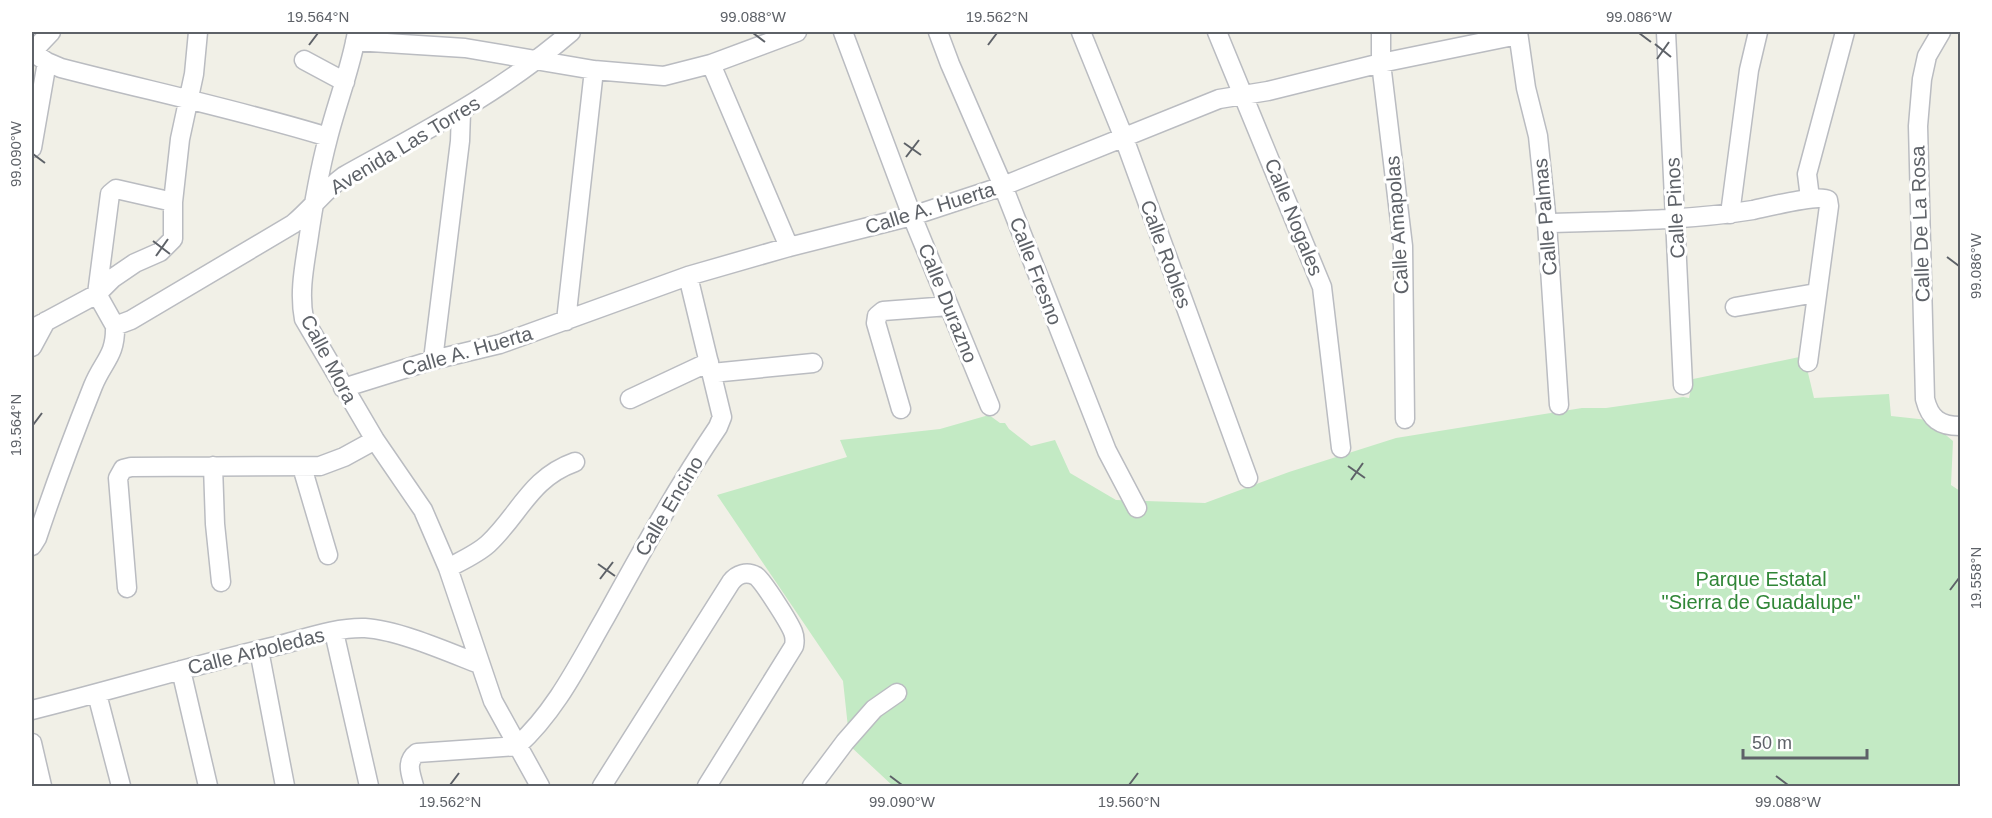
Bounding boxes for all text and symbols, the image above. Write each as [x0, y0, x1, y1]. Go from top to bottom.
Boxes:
text: 19.564°N [287, 8, 349, 25]
text: 99.088°W [720, 8, 787, 25]
text: 19.562°N [966, 8, 1028, 25]
text: 99.086°W [1606, 8, 1673, 25]
street label: Avenida Las Torres [326, 92, 484, 198]
text: 99.090°W [7, 120, 24, 187]
street label: Calle De La Rosa [1906, 144, 1934, 303]
street label: Calle Nogales [1260, 155, 1328, 279]
street label: Calle Amapolas [1381, 155, 1413, 295]
street label: Calle Palmas [1529, 157, 1561, 277]
street label: Calle Pinos [1661, 157, 1689, 259]
street label: Calle A. Huerta [862, 178, 998, 238]
street label: Calle Robles [1136, 197, 1196, 311]
street label: Calle Fresno [1005, 214, 1067, 328]
text: 99.086°W [1967, 232, 1984, 299]
street label: Calle Durazno [914, 240, 982, 366]
street label: Calle Mora [297, 311, 362, 408]
street label: Calle A. Huerta [399, 322, 536, 380]
text: 19.564°N [7, 394, 24, 456]
street label: Calle Encino [631, 452, 707, 560]
text: 19.558°N [1967, 547, 1984, 609]
park label: Parque Estatal "Sierra de Guadalupe" [1662, 568, 1860, 613]
street label: Calle Arboledas [185, 623, 327, 679]
scale bar [1743, 722, 1868, 760]
text: 50 m [1752, 733, 1792, 753]
text: 19.562°N [419, 793, 481, 810]
text: 99.090°W [869, 793, 936, 810]
text: 19.560°N [1098, 793, 1160, 810]
text: 99.088°W [1755, 793, 1822, 810]

